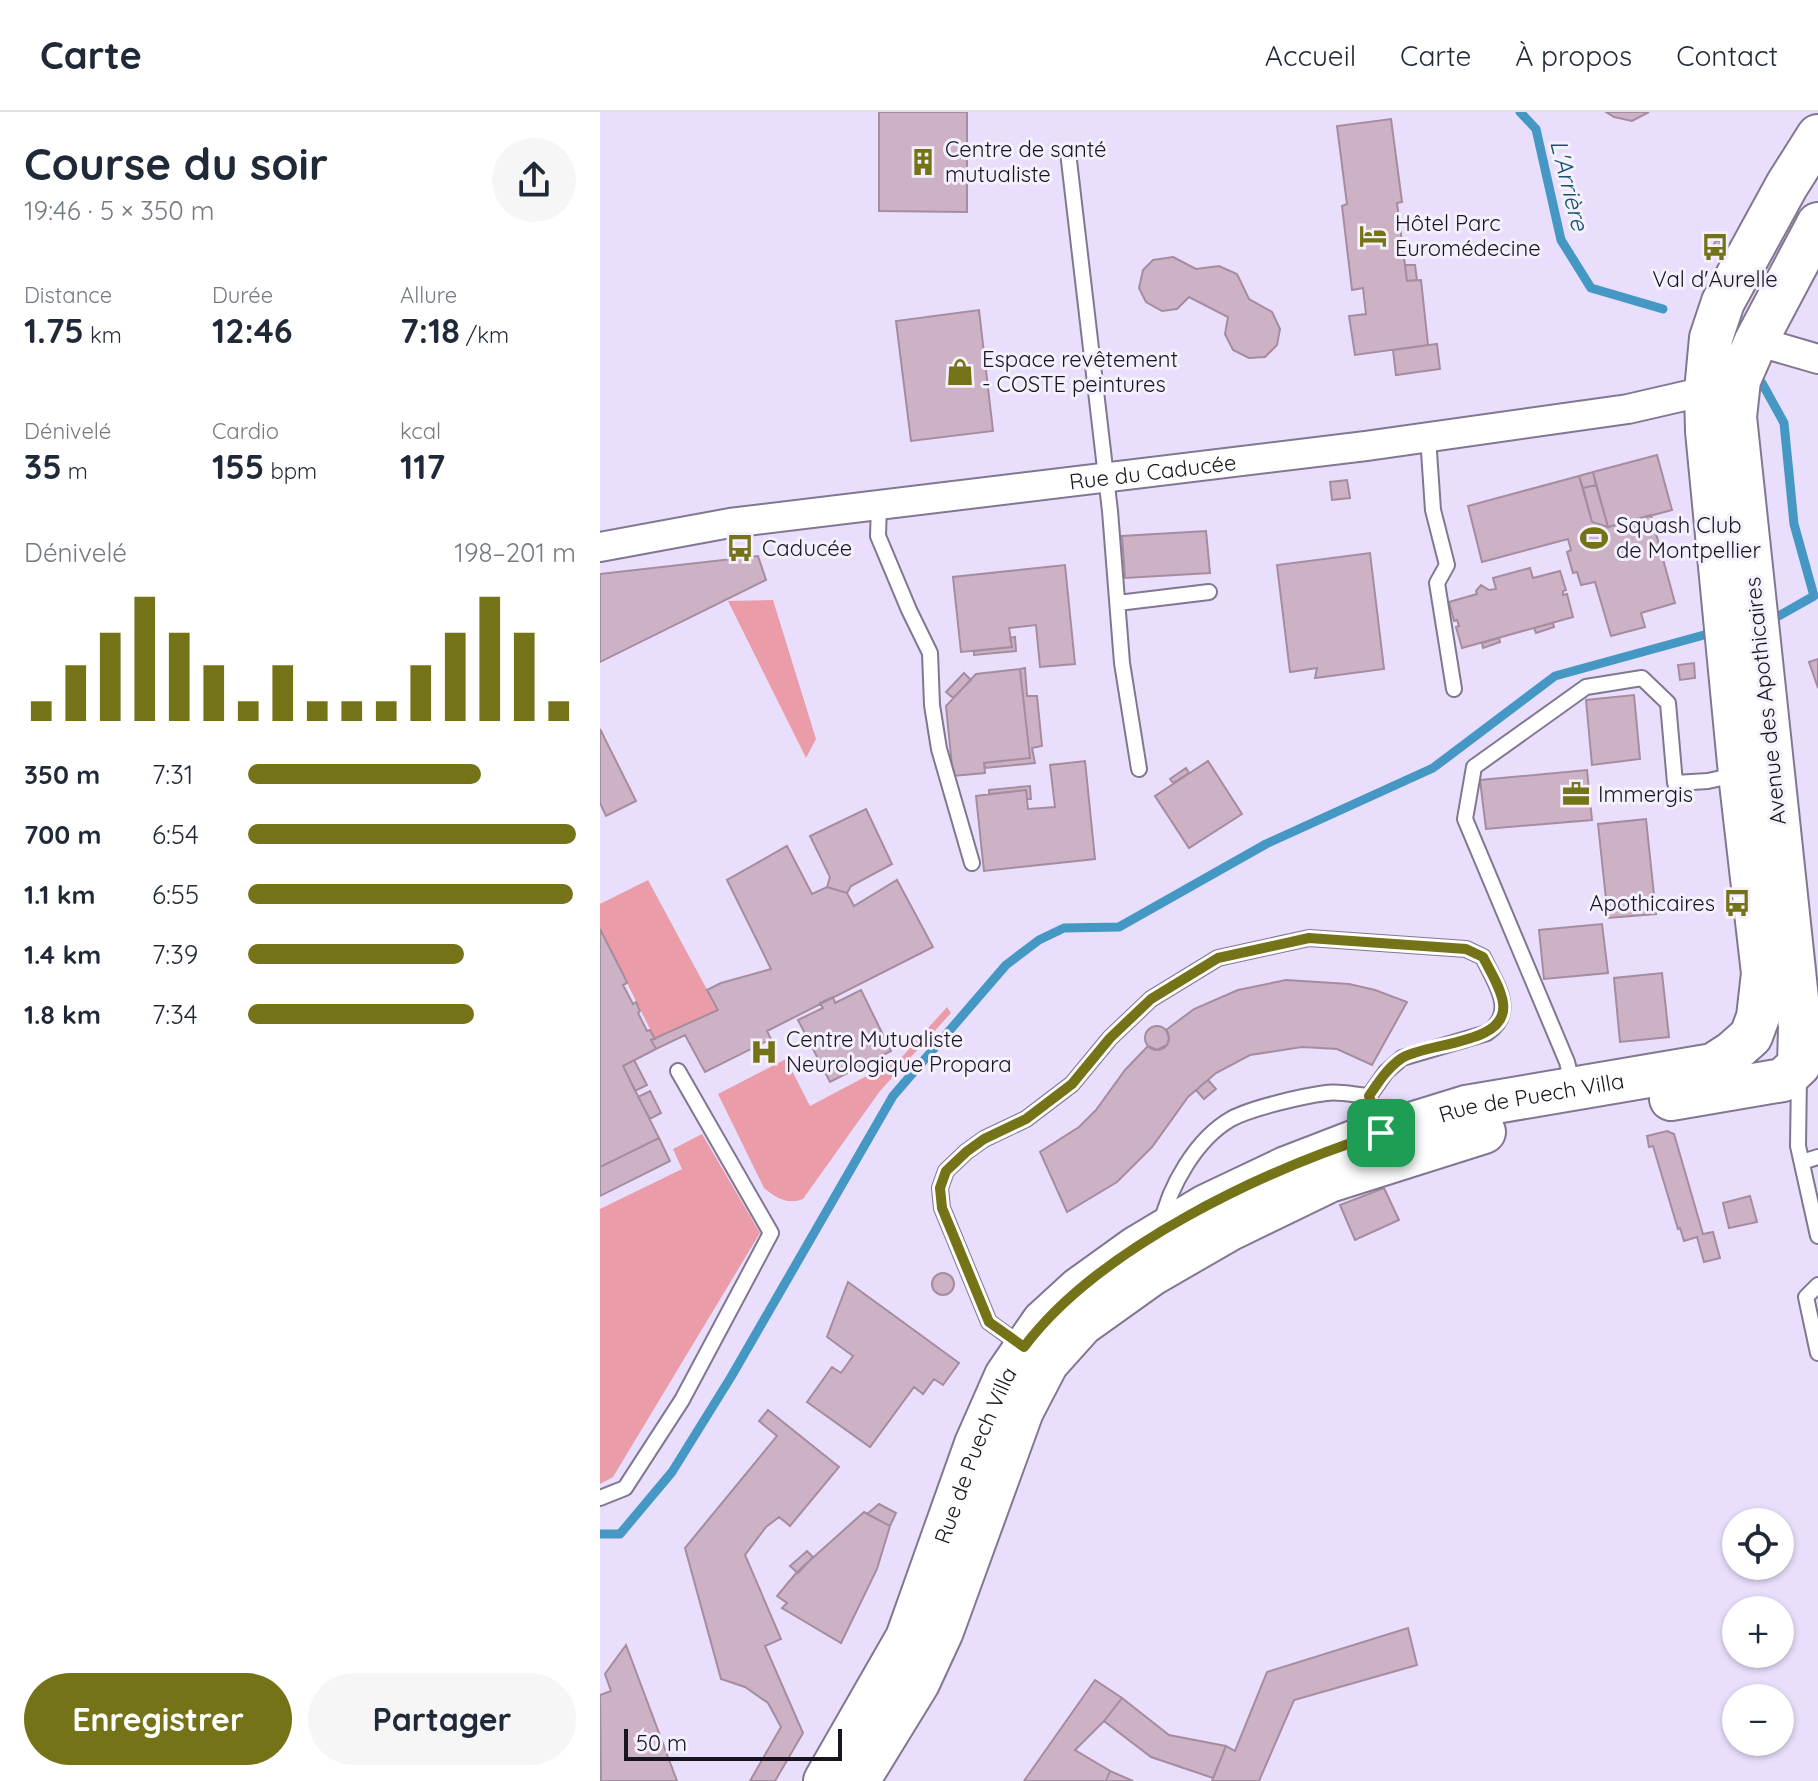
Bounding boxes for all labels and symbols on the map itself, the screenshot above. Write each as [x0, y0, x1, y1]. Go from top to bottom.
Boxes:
place label: Centre de santé mutualiste [945, 135, 1106, 188]
water label: L'Arrière [1544, 137, 1596, 235]
building icon: Centre de santé mutualiste [908, 147, 938, 177]
place label: Hôtel Parc Euromédecine [1395, 209, 1541, 262]
hotel icon: Hôtel Parc Euromédecine [1358, 221, 1388, 251]
bus stop icon: Val d'Aurelle [1700, 232, 1730, 262]
place label: Val d'Aurelle [1652, 265, 1778, 293]
place label: Espace revêtement - COSTE peintures [982, 345, 1178, 398]
shop icon: Espace revêtement - COSTE peintures [945, 357, 975, 387]
street label: Rue du Caducée [1068, 448, 1238, 496]
place label: Squash Club de Montpellier [1616, 511, 1761, 564]
sports icon: Squash Club de Montpellier [1579, 523, 1609, 553]
bus stop icon: Caducée [725, 533, 755, 563]
place label: Caducée [762, 534, 852, 562]
street label: Avenue des Apothicaires [1738, 576, 1792, 826]
office icon: Immergis [1561, 779, 1591, 809]
place label: Immergis [1598, 780, 1693, 808]
bus stop icon: Apothicaires [1722, 888, 1752, 918]
place label: Apothicaires [1589, 889, 1715, 917]
place label: Centre Mutualiste Neurologique Propara [786, 1025, 1012, 1078]
hospital icon: Centre Mutualiste Neurologique Propara [749, 1037, 779, 1067]
street label: Rue de Puech Villa [1435, 1066, 1626, 1129]
pin [1347, 1099, 1415, 1167]
street label: Rue de Puech Villa [928, 1361, 1023, 1547]
scale bar [624, 1725, 842, 1761]

